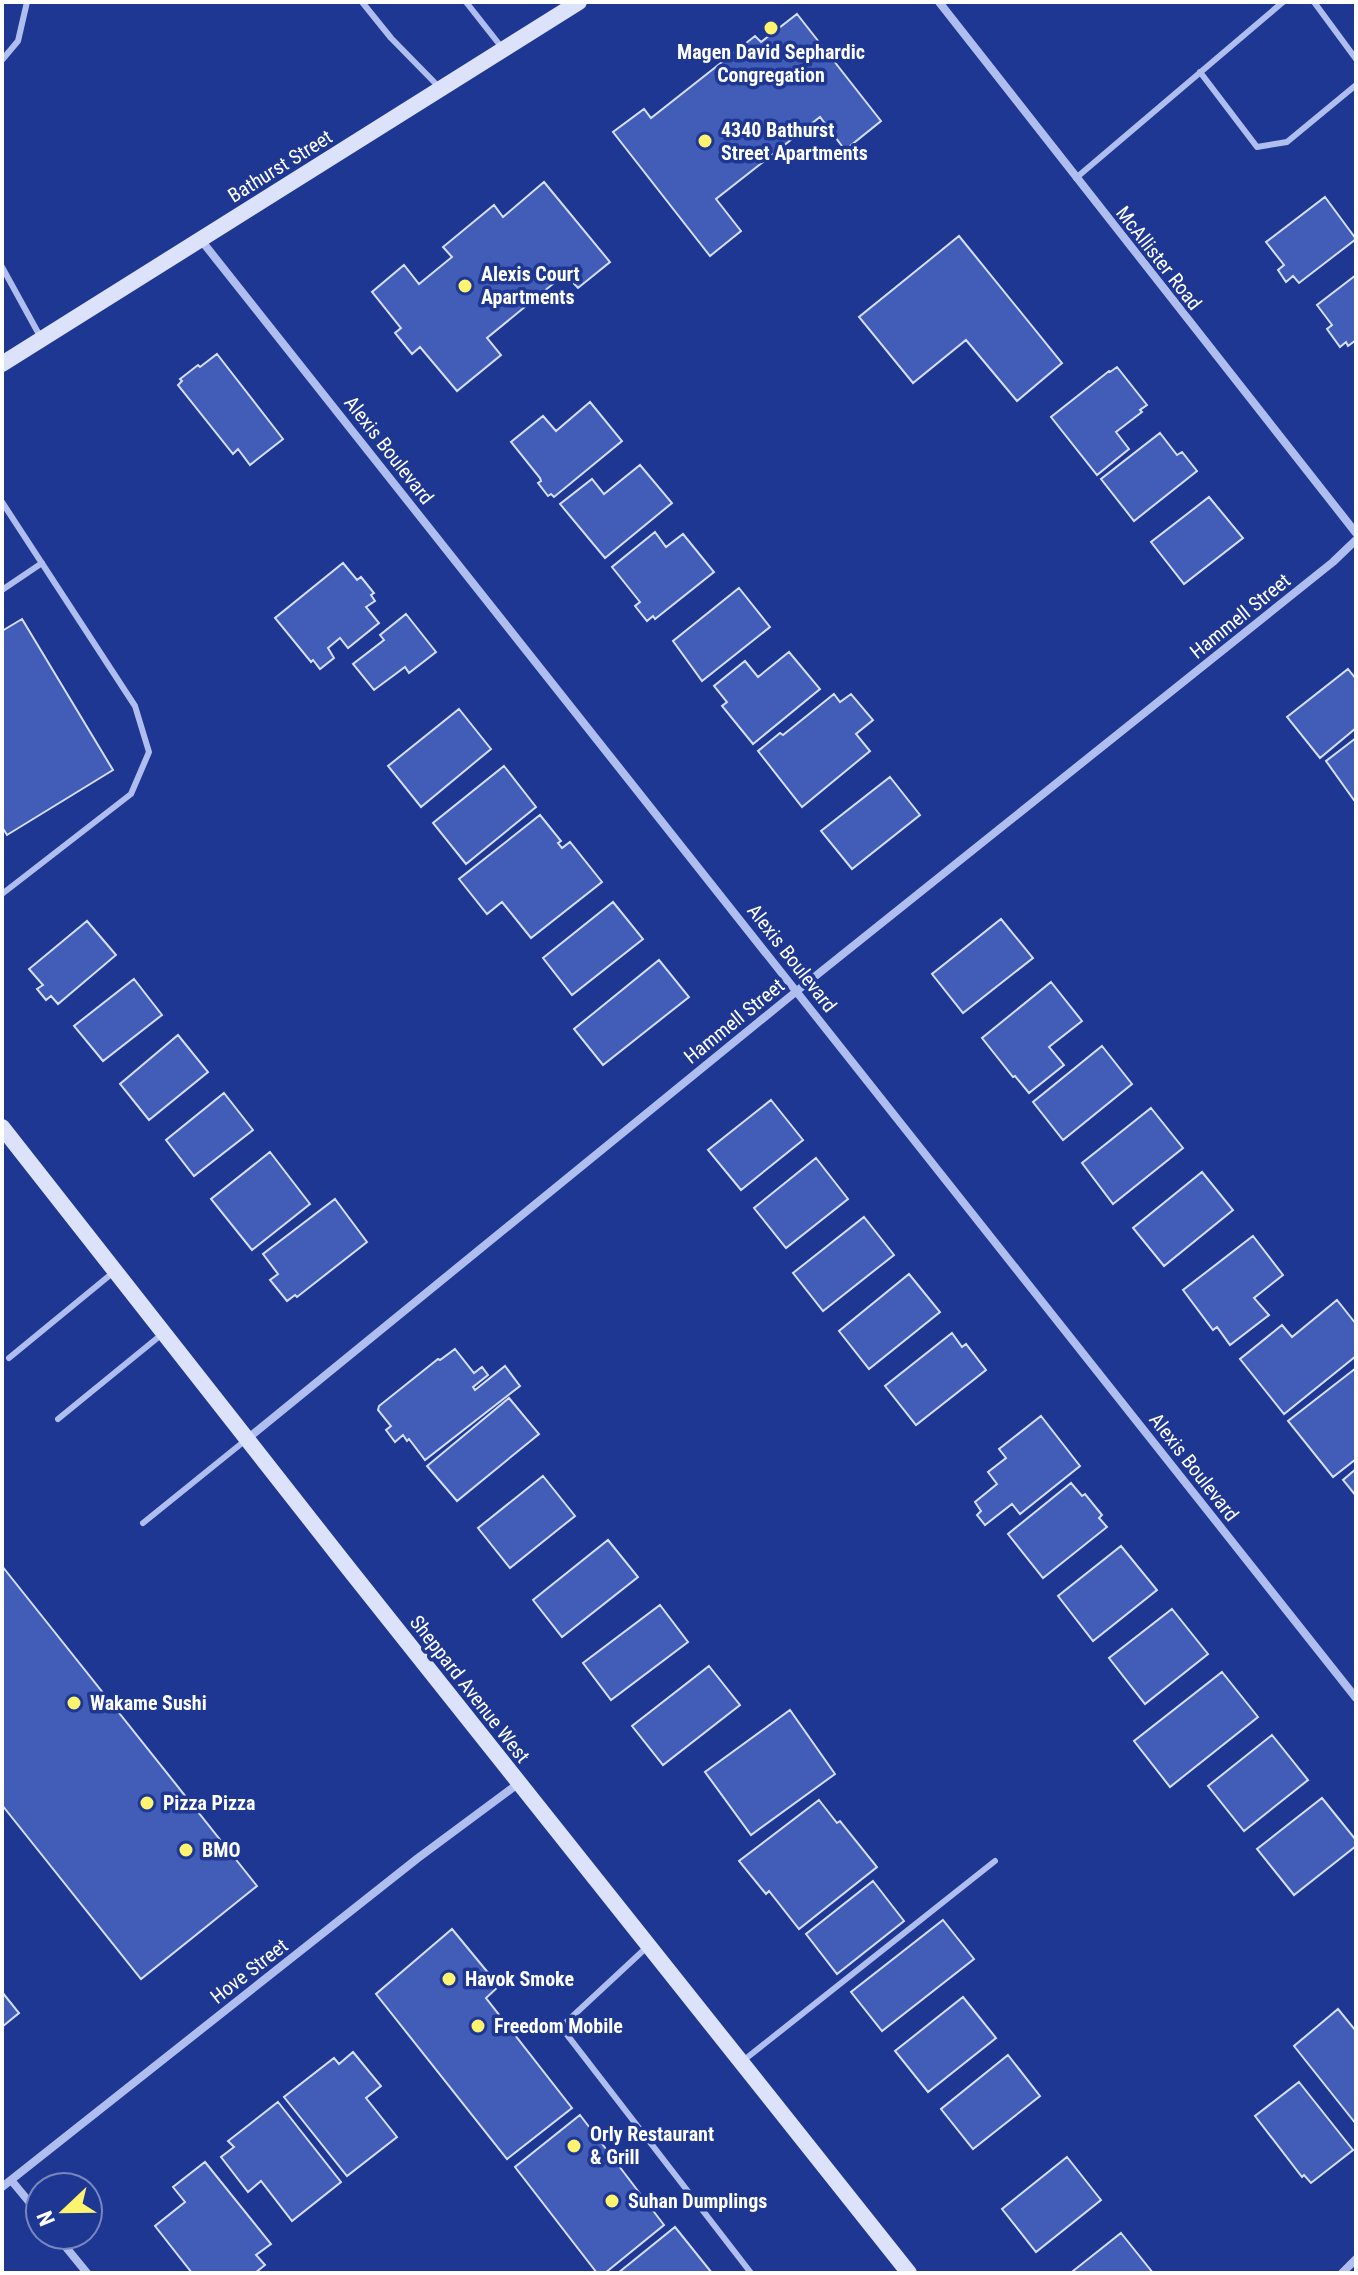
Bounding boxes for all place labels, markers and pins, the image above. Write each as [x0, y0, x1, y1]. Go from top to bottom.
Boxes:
marker: Magen David Sephardic Congregation [762, 19, 780, 37]
place label: Magen David Sephardic Congregation [677, 40, 865, 87]
place label: 4340 Bathurst Street Apartments [721, 118, 868, 165]
marker: 4340 Bathurst Street Apartments [696, 132, 714, 150]
place label: Alexis Court Apartments [481, 262, 580, 309]
marker: Alexis Court Apartments [456, 277, 474, 295]
place label: Wakame Sushi [90, 1691, 207, 1715]
marker: Wakame Sushi [65, 1694, 83, 1712]
place label: Pizza Pizza [163, 1791, 255, 1815]
marker: Pizza Pizza [138, 1794, 156, 1812]
place label: BMO [202, 1838, 240, 1862]
marker: BMO [177, 1841, 195, 1859]
place label: Havok Smoke [465, 1967, 574, 1991]
marker: Havok Smoke [440, 1970, 458, 1988]
place label: Freedom Mobile [494, 2014, 623, 2038]
marker: Freedom Mobile [469, 2017, 487, 2035]
place label: Orly Restaurant & Grill [590, 2122, 714, 2169]
marker: Orly Restaurant & Grill [565, 2137, 583, 2155]
place label: Suhan Dumplings [628, 2189, 767, 2213]
marker: Suhan Dumplings [603, 2192, 621, 2210]

